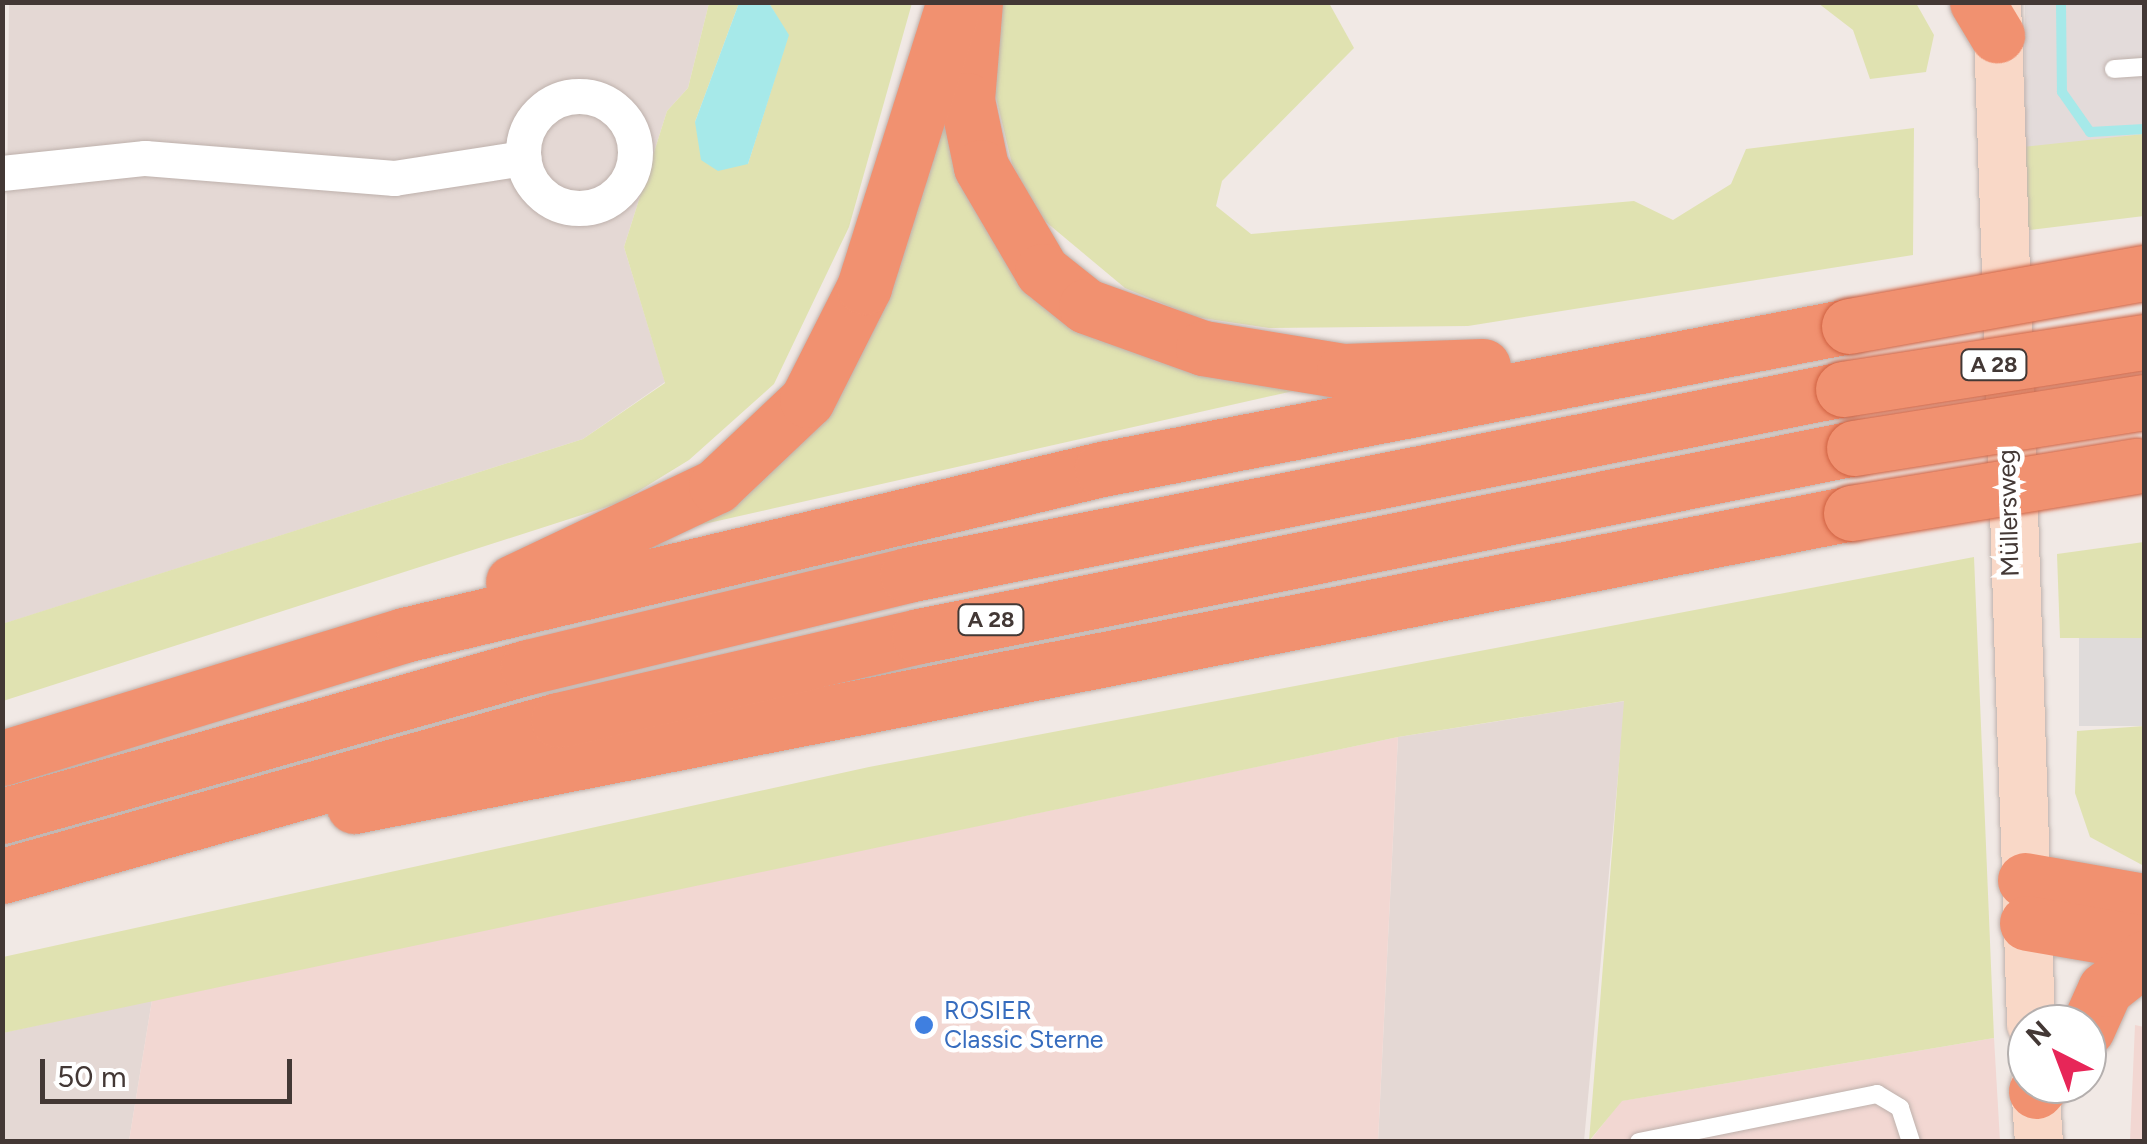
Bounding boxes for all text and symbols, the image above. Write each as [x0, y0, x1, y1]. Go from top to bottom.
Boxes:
road number: A 28 [1959, 348, 2029, 382]
street label: Müllersweg [1991, 449, 2025, 577]
road number: A 28 [956, 603, 1026, 637]
place label: ROSIER Classic Sterne [944, 996, 1104, 1055]
north arrow [2007, 1004, 2107, 1104]
text: N [2019, 1013, 2058, 1053]
marker: ROSIER Classic Sterne [913, 1014, 935, 1036]
scale bar [45, 1039, 298, 1101]
text: 50 m [57, 1058, 126, 1095]

